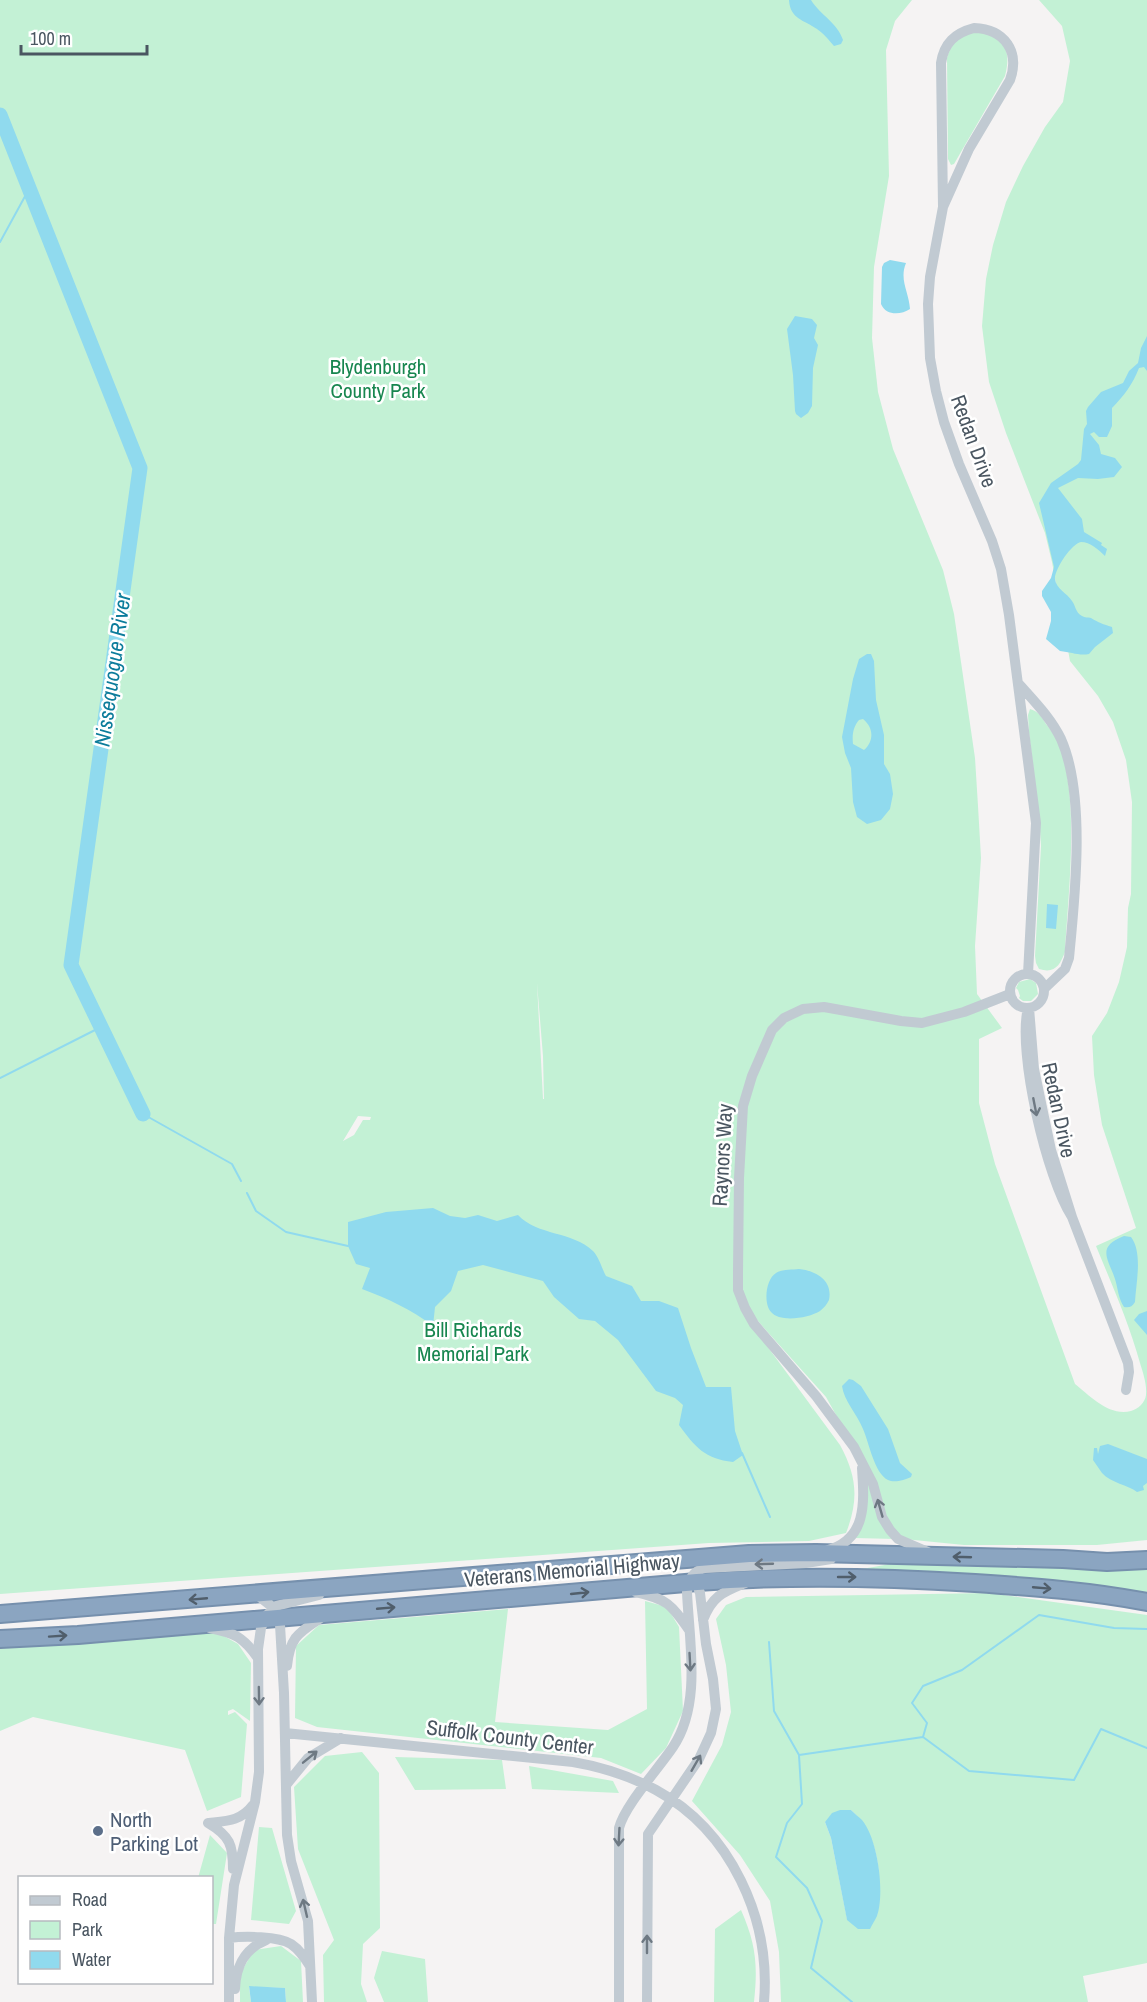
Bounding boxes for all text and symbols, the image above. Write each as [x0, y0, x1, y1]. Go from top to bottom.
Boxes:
scale bar [21, 18, 147, 56]
text: 100 m [30, 26, 71, 51]
park label: Blydenburgh County Park [330, 352, 426, 405]
street label: Redan Drive [944, 391, 1004, 491]
water label: Nissequogue River [86, 590, 138, 749]
street label: Redan Drive [1035, 1060, 1083, 1160]
one-way arrow [1030, 1097, 1041, 1116]
street label: Raynors Way [705, 1103, 739, 1207]
park label: Bill Richards Memorial Park [417, 1315, 529, 1368]
one-way arrow [874, 1499, 885, 1518]
street label: Veterans Memorial Highway [463, 1546, 681, 1594]
one-way arrow [952, 1551, 972, 1562]
one-way arrow [754, 1559, 774, 1570]
one-way arrow [836, 1571, 856, 1583]
one-way arrow [1031, 1583, 1051, 1594]
one-way arrow [570, 1587, 590, 1598]
one-way arrow [189, 1594, 209, 1605]
one-way arrow [375, 1602, 395, 1613]
one-way arrow [48, 1630, 68, 1641]
one-way arrow [685, 1652, 696, 1672]
one-way arrow [253, 1686, 265, 1706]
street label: Suffolk County Center [425, 1712, 595, 1762]
one-way arrow [302, 1751, 318, 1764]
one-way arrow [690, 1755, 702, 1772]
place label: North Parking Lot [110, 1805, 198, 1858]
marker: North Parking Lot [91, 1824, 105, 1838]
one-way arrow [613, 1827, 624, 1847]
legend [18, 1876, 213, 1984]
text: Road [72, 1887, 107, 1912]
one-way arrow [299, 1899, 311, 1918]
text: Park [72, 1917, 103, 1942]
one-way arrow [641, 1934, 653, 1954]
text: Water [72, 1947, 111, 1972]

